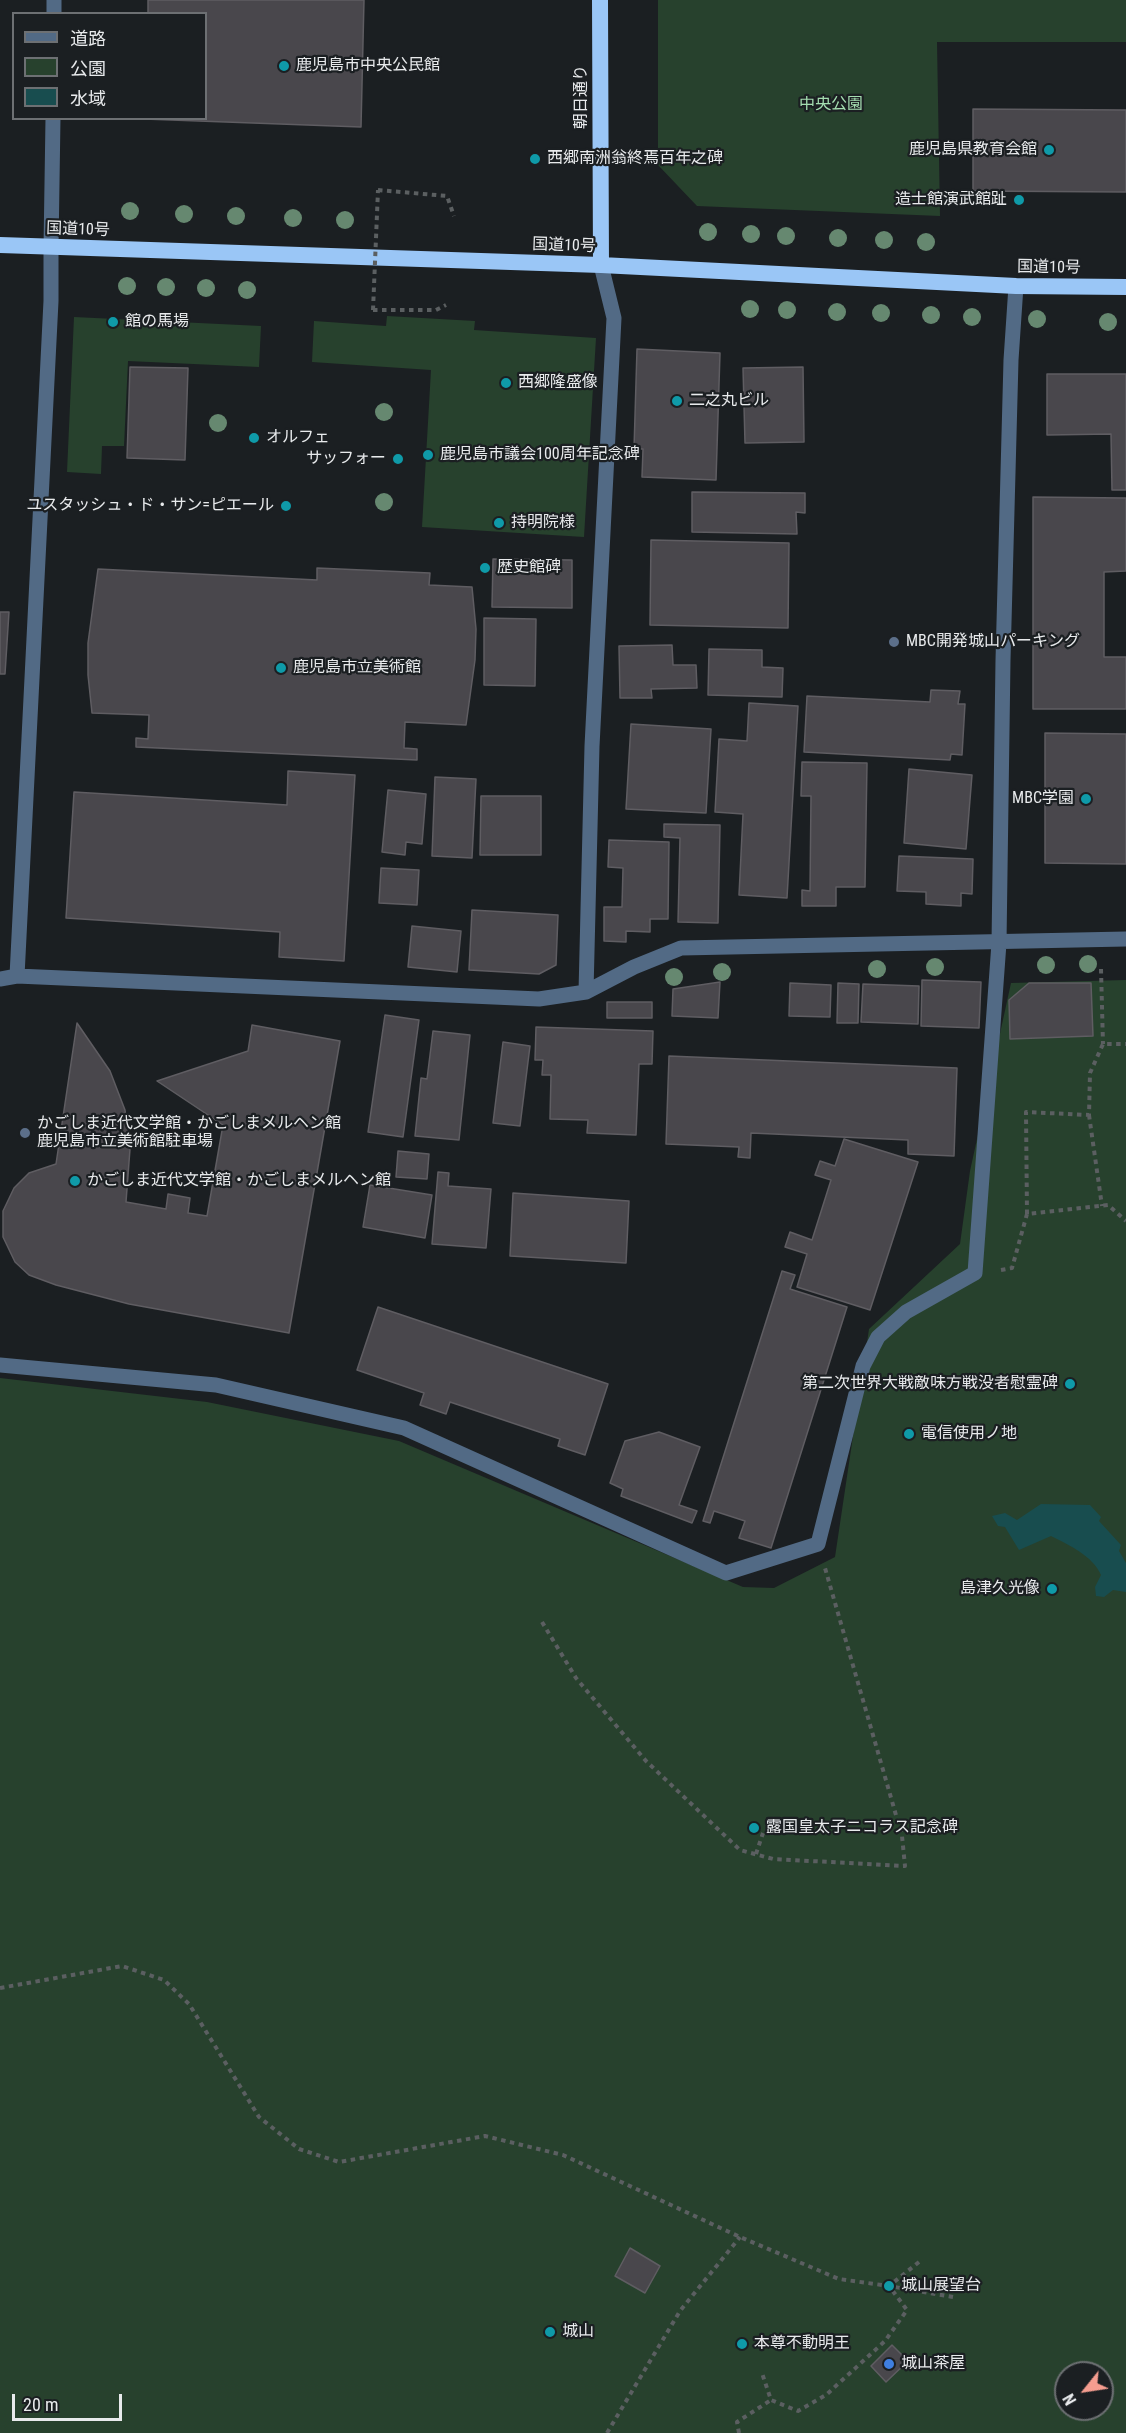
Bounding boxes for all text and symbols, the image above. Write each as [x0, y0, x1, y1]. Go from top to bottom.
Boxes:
legend [12, 12, 207, 120]
text: 道路 [70, 28, 106, 49]
place label: 鹿児島市中央公民館 [296, 56, 440, 76]
text: 公園 [70, 58, 106, 79]
marker: 鹿児島市中央公民館 [277, 59, 291, 73]
street label: 朝日通り [572, 65, 592, 129]
text: 水域 [70, 88, 106, 109]
park label: 中央公園 [799, 95, 863, 115]
place label: 鹿児島県教育会館 [909, 140, 1037, 160]
marker: 鹿児島県教育会館 [1042, 143, 1056, 157]
place label: 西郷南洲翁終焉百年之碑 [547, 149, 723, 169]
marker: 西郷南洲翁終焉百年之碑 [528, 152, 542, 166]
place label: 造士館演武館趾 [895, 190, 1007, 210]
marker: 造士館演武館趾 [1012, 193, 1026, 207]
street label: 国道10号 [46, 219, 110, 241]
street label: 国道10号 [532, 235, 596, 257]
street label: 国道10号 [1017, 258, 1081, 278]
place label: 館の馬場 [125, 312, 189, 332]
marker: 館の馬場 [106, 315, 120, 329]
place label: 西郷隆盛像 [518, 373, 598, 393]
marker: 西郷隆盛像 [499, 376, 513, 390]
place label: 二之丸ビル [689, 391, 769, 411]
marker: 二之丸ビル [670, 394, 684, 408]
place label: オルフェ [266, 428, 330, 448]
marker: オルフェ [247, 431, 261, 445]
place label: 鹿児島市議会100周年記念碑 [440, 445, 640, 465]
marker: 鹿児島市議会100周年記念碑 [421, 448, 435, 462]
place label: サッフォー [306, 449, 386, 469]
marker: サッフォー [391, 452, 405, 466]
place label: ユスタッシュ・ド・サン=ピエール [26, 496, 274, 516]
marker: ユスタッシュ・ド・サン=ピエール [279, 499, 293, 513]
place label: 持明院様 [511, 513, 575, 533]
marker: 持明院様 [492, 516, 506, 530]
place label: 歴史館碑 [497, 558, 561, 578]
marker: 歴史館碑 [478, 561, 492, 575]
place label: MBC開発城山パーキング [906, 632, 1080, 652]
marker: MBC開発城山パーキング [887, 635, 901, 649]
place label: 鹿児島市立美術館 [293, 658, 421, 678]
marker: 鹿児島市立美術館 [274, 661, 288, 675]
place label: MBC学園 [1012, 789, 1074, 809]
marker: MBC学園 [1079, 792, 1093, 806]
place label: かごしま近代文学館・かごしまメルヘン館 鹿児島市立美術館駐車場 [37, 1114, 341, 1152]
marker: かごしま近代文学館・かごしまメルヘン館 鹿児島市立美術館駐車場 [18, 1126, 32, 1140]
place label: かごしま近代文学館・かごしまメルヘン館 [87, 1171, 391, 1191]
marker: かごしま近代文学館・かごしまメルヘン館 [68, 1174, 82, 1188]
place label: 第二次世界大戦敵味方戦没者慰霊碑 [802, 1374, 1058, 1394]
marker: 第二次世界大戦敵味方戦没者慰霊碑 [1063, 1377, 1077, 1391]
place label: 電信使用ノ地 [921, 1424, 1017, 1444]
marker: 電信使用ノ地 [902, 1427, 916, 1441]
place label: 島津久光像 [960, 1579, 1040, 1599]
marker: 島津久光像 [1045, 1582, 1059, 1596]
place label: 露国皇太子ニコラス記念碑 [766, 1818, 958, 1838]
marker: 露国皇太子ニコラス記念碑 [747, 1821, 761, 1835]
place label: 城山展望台 [901, 2276, 981, 2296]
marker: 城山展望台 [882, 2279, 896, 2293]
place label: 城山 [562, 2322, 594, 2342]
marker: 城山 [543, 2325, 557, 2339]
place label: 本尊不動明王 [754, 2334, 850, 2354]
marker: 本尊不動明王 [735, 2337, 749, 2351]
place label: 城山茶屋 [901, 2354, 965, 2374]
marker: 城山茶屋 [882, 2357, 896, 2371]
north arrow [1054, 2361, 1114, 2421]
scale bar [15, 2382, 124, 2420]
text: N [1059, 2390, 1080, 2408]
text: 20 m [23, 2394, 58, 2415]

